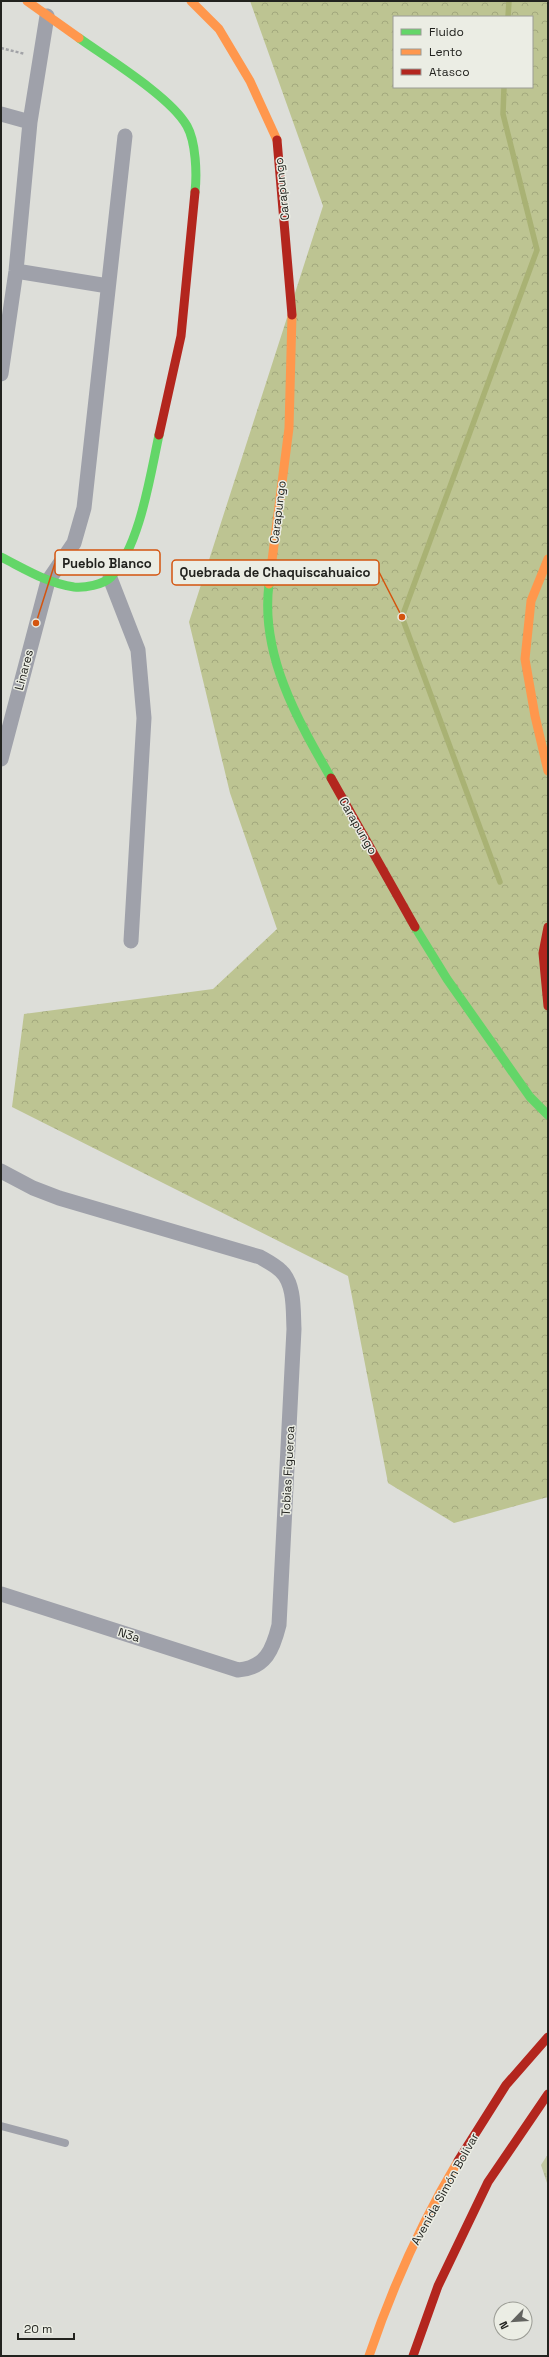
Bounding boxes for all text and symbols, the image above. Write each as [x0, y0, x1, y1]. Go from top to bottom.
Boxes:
legend [393, 16, 533, 88]
text: Fluido [429, 24, 464, 40]
text: Lento [429, 44, 463, 60]
text: Atasco [429, 64, 470, 80]
street label: Carapungo [271, 157, 293, 221]
street label: Carapungo [266, 480, 290, 544]
callout: Pueblo Blanco [55, 550, 160, 575]
text: Pueblo Blanco [62, 555, 152, 572]
callout: Quebrada de Chaquiscahuaico [172, 560, 379, 585]
text: Quebrada de Chaquiscahuaico [179, 564, 371, 581]
street label: Linares [11, 648, 37, 692]
street label: Carapungo [335, 795, 381, 857]
street label: Tobias Figueroa [278, 1425, 298, 1517]
street label: N3a [116, 1624, 142, 1646]
street label: Avenida Simón Bolívar [407, 2130, 483, 2248]
north arrow [493, 2301, 533, 2341]
scale bar [18, 2315, 74, 2341]
text: N [496, 2319, 512, 2332]
text: 20 m [24, 2321, 52, 2337]

